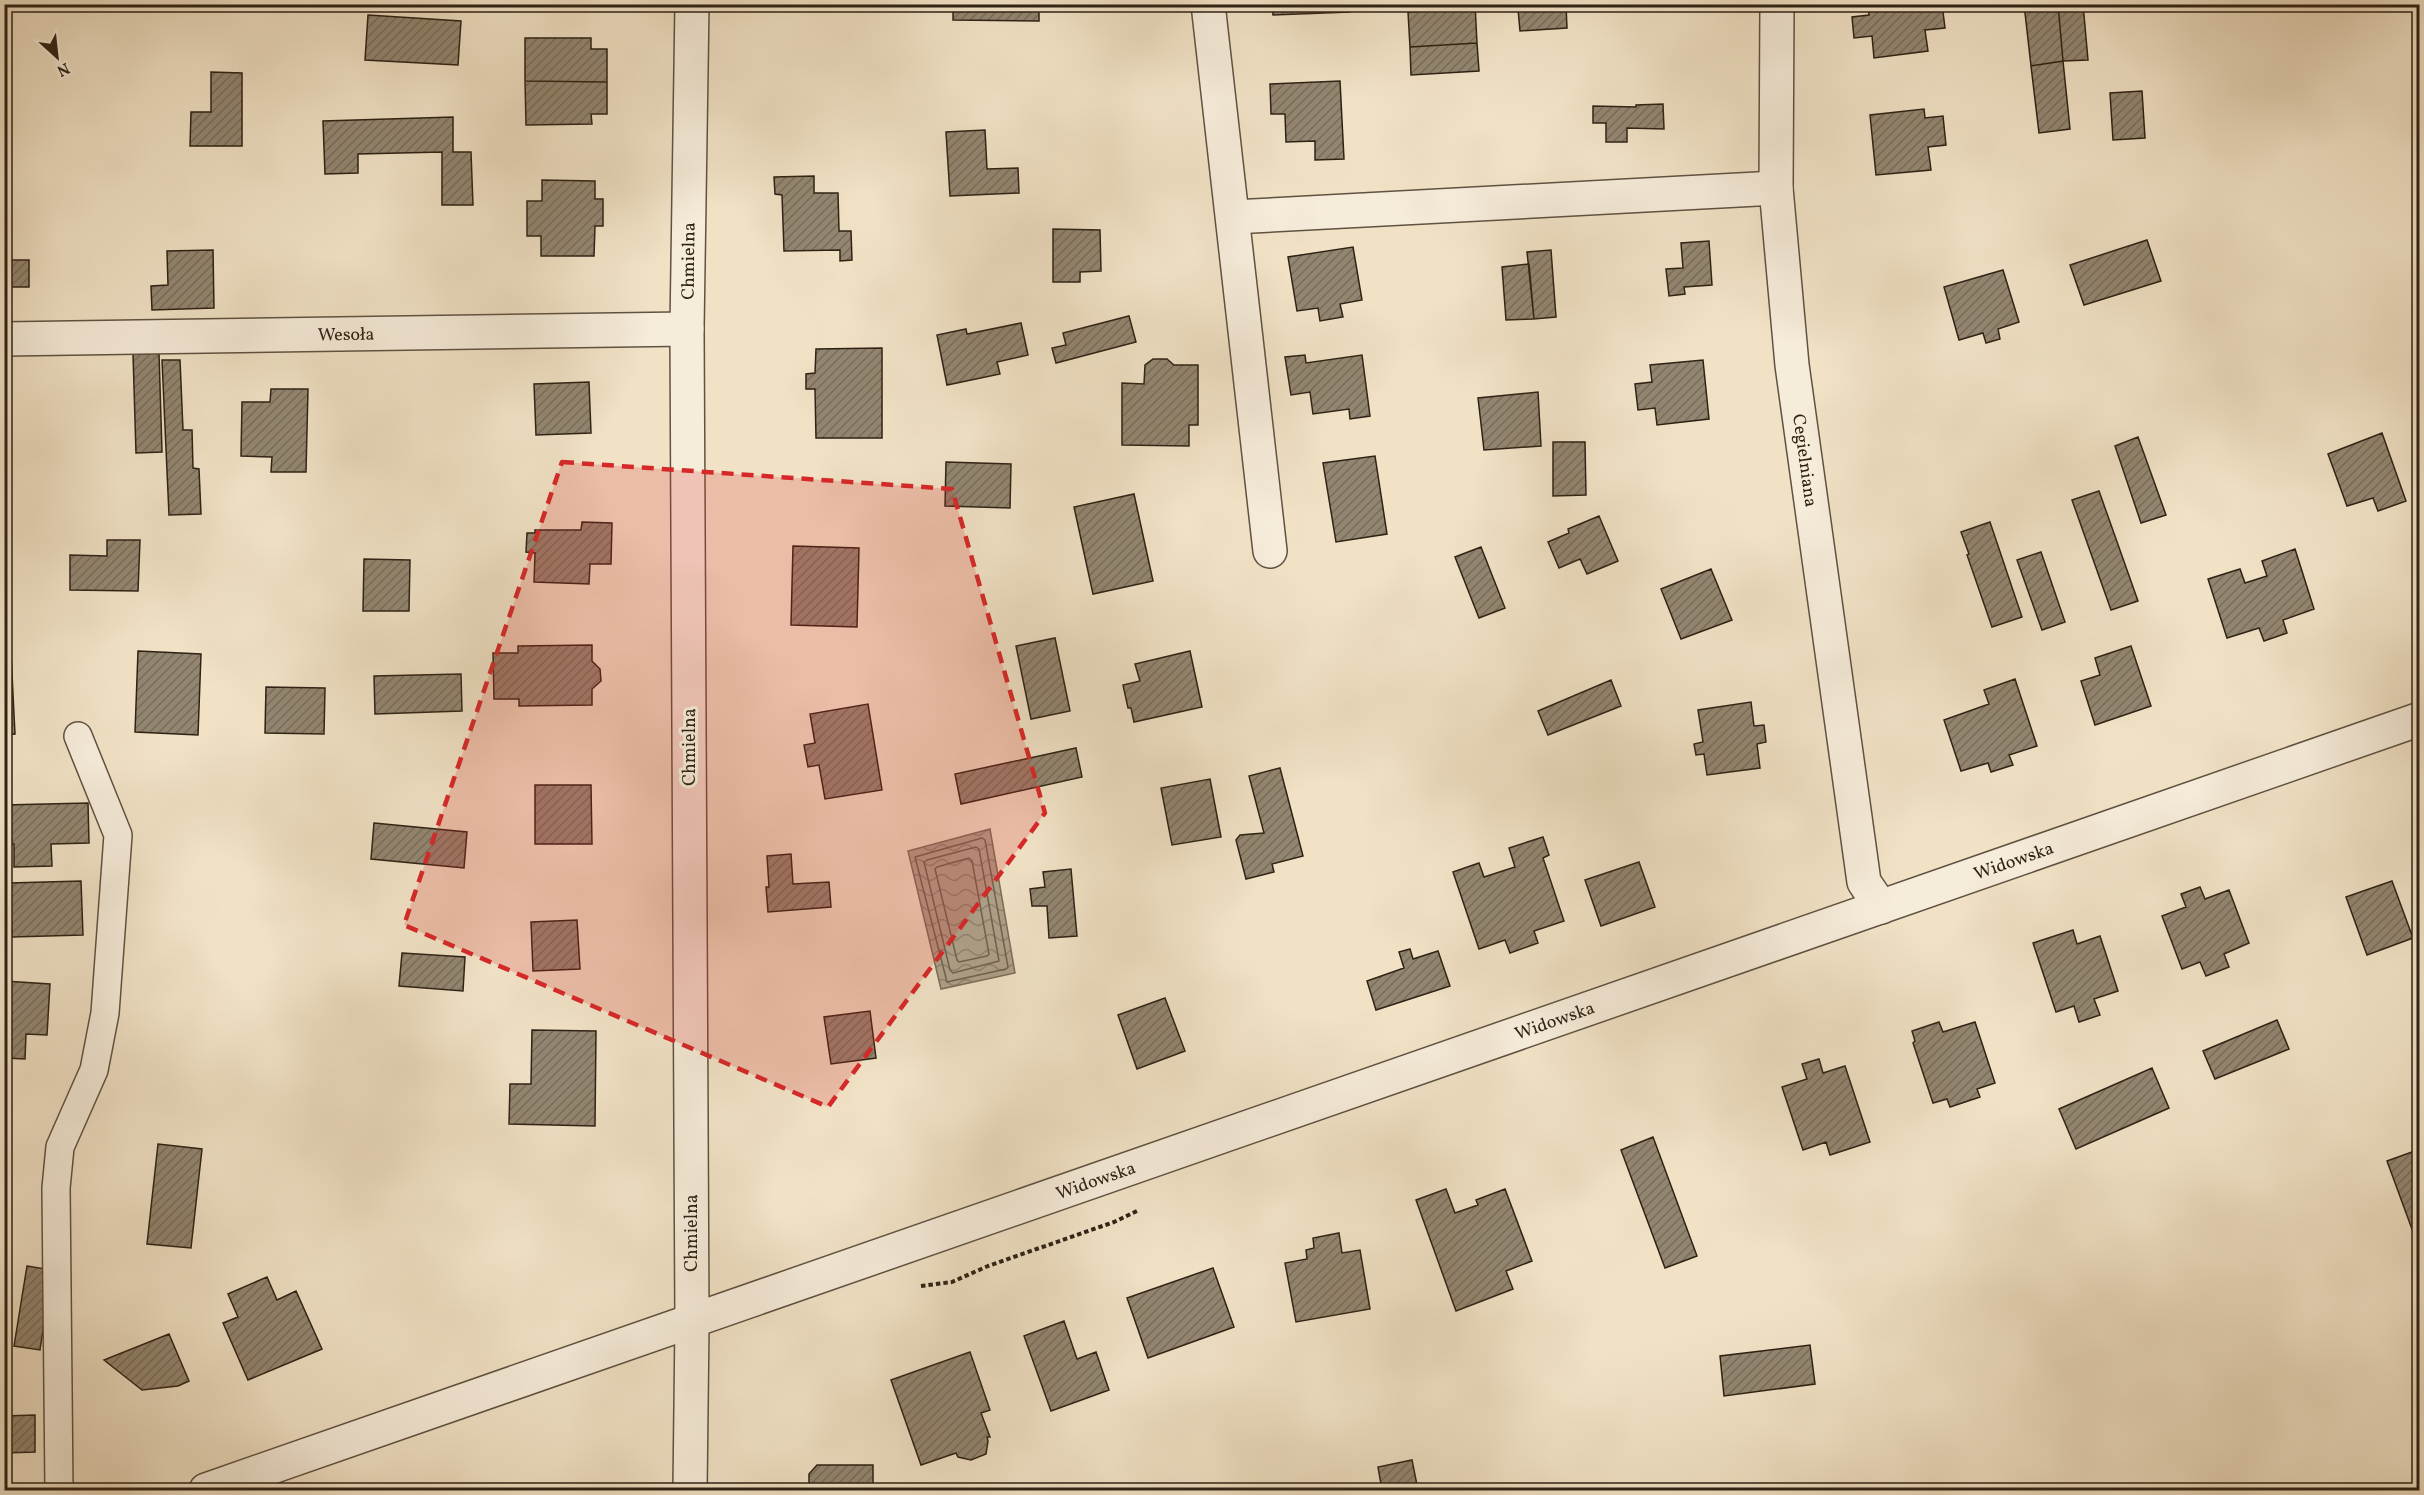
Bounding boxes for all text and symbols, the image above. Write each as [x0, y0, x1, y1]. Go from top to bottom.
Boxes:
north arrow [27, 27, 87, 87]
text: N [52, 56, 73, 81]
street label: Chmielna [676, 222, 703, 300]
street label: Wesoła [317, 323, 375, 348]
street label: Cegielniana [1785, 412, 1823, 509]
street label: Chmielna [678, 708, 703, 786]
street label: Widowska [1971, 837, 2057, 887]
street label: Widowska [1512, 996, 1598, 1047]
street label: Widowska [1053, 1156, 1139, 1207]
street label: Chmielna [680, 1194, 705, 1272]

